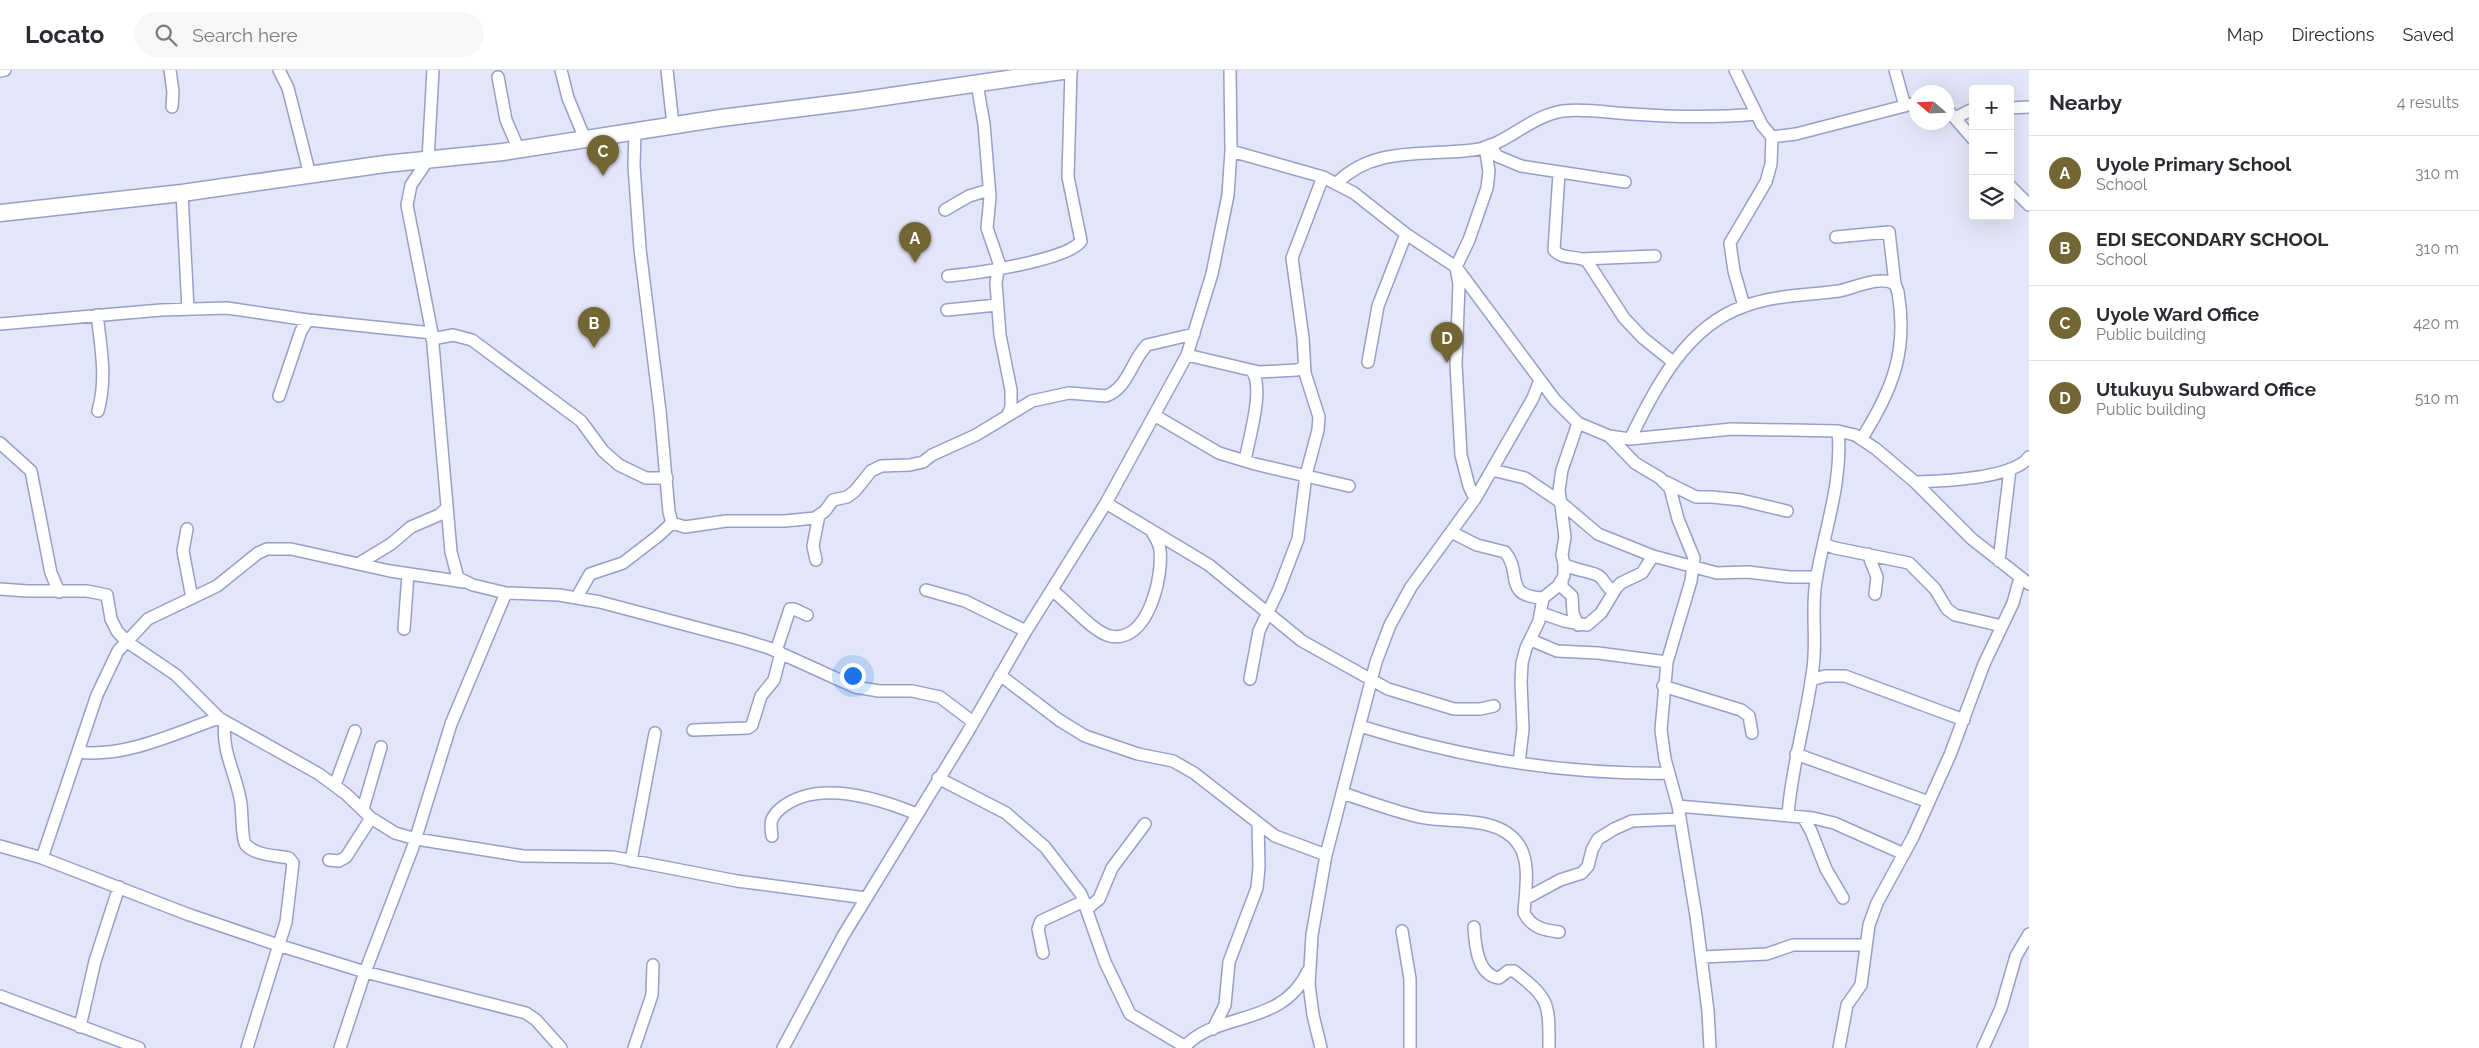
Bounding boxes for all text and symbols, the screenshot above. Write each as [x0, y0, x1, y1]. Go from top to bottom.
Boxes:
search box [134, 12, 484, 57]
text: Locato [25, 20, 104, 49]
icon: search [152, 21, 180, 49]
text: Search here [192, 24, 298, 46]
text: Map [2227, 24, 2263, 45]
text: Directions [2291, 24, 2375, 45]
text: Saved [2403, 24, 2454, 45]
north arrow [1909, 85, 1954, 130]
map controls [1969, 85, 2014, 220]
button: + [1969, 85, 2014, 130]
text: Nearby [2049, 90, 2122, 115]
text: 4 results [2397, 93, 2459, 112]
button: − [1969, 130, 2014, 175]
pin: C [587, 135, 619, 176]
text: Uyole Primary School [2096, 153, 2291, 175]
text: A [2060, 164, 2070, 183]
text: 310 m [2415, 164, 2459, 183]
button: layers [1969, 175, 2014, 220]
text: School [2096, 175, 2147, 194]
pin: A [899, 222, 931, 263]
text: EDI SECONDARY SCHOOL [2096, 228, 2328, 250]
text: B [2060, 239, 2070, 258]
text: 310 m [2415, 239, 2459, 258]
text: School [2096, 250, 2147, 269]
text: Uyole Ward Office [2096, 303, 2259, 325]
pin: B [578, 307, 610, 348]
text: C [2060, 314, 2070, 333]
text: 420 m [2413, 314, 2459, 333]
pin: D [1431, 322, 1463, 363]
text: Public building [2096, 325, 2206, 344]
text: Utukuyu Subward Office [2096, 378, 2316, 400]
text: D [2059, 389, 2071, 408]
text: 510 m [2415, 389, 2459, 408]
text: Public building [2096, 400, 2206, 419]
your location [840, 663, 866, 689]

